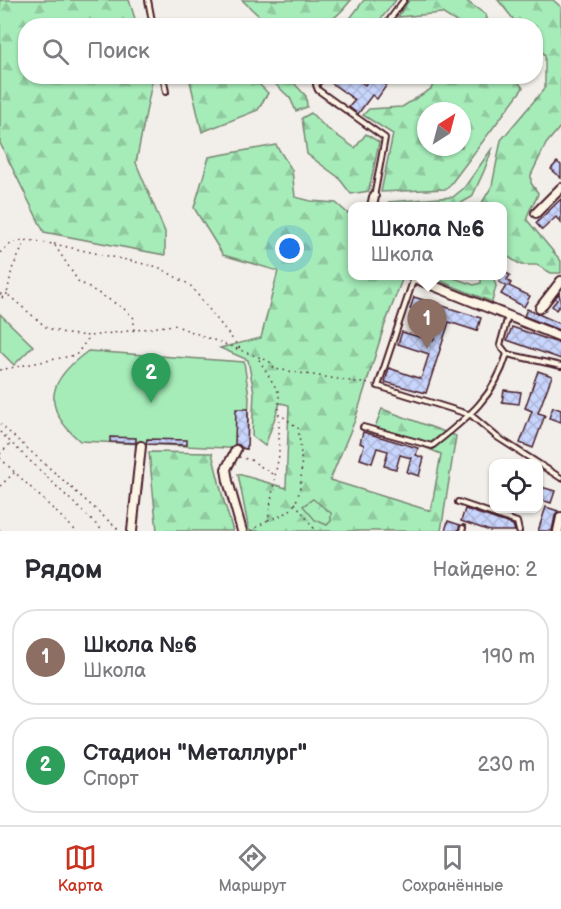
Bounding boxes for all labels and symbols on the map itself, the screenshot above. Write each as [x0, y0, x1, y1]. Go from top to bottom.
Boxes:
north arrow [417, 102, 471, 156]
your location [275, 234, 304, 263]
pin: 1 [408, 300, 446, 349]
pin: 2 [132, 354, 170, 403]

